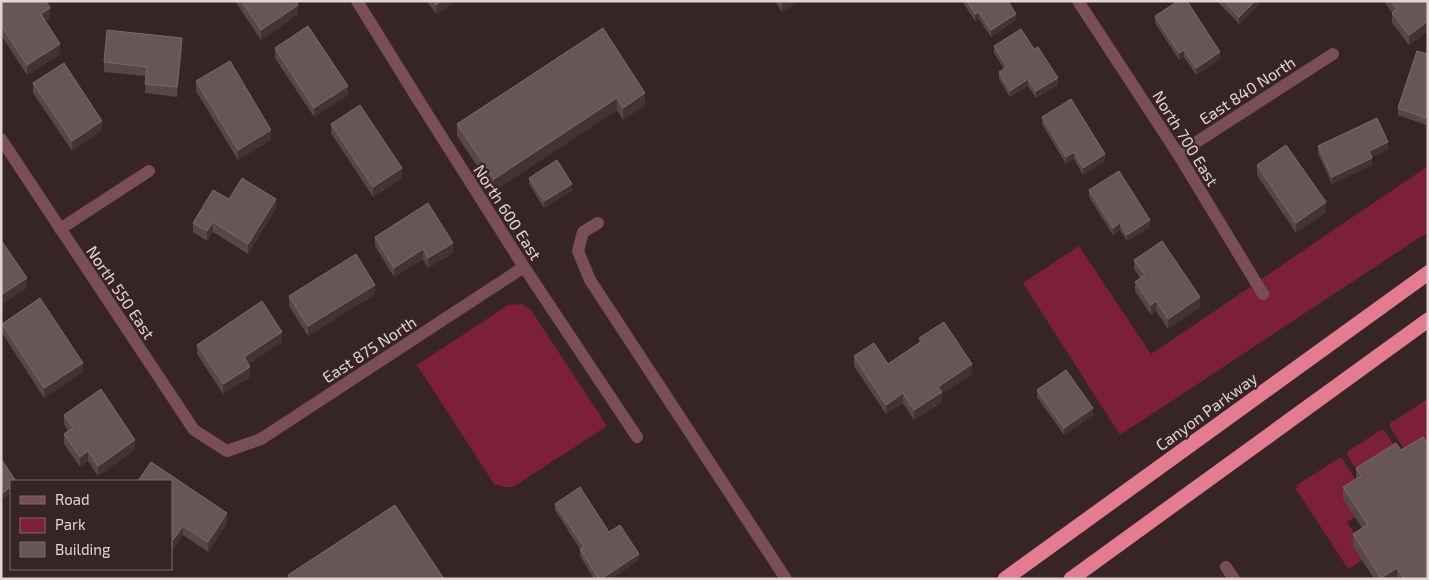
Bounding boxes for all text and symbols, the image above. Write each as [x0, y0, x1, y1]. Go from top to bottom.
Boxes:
street label: East 840 North [1195, 52, 1299, 128]
street label: North 700 East [1149, 87, 1223, 189]
street label: North 600 East [470, 161, 546, 263]
street label: North 550 East [83, 242, 159, 342]
street label: East 875 North [319, 312, 419, 386]
street label: Canyon Parkway [1152, 368, 1261, 454]
legend [10, 480, 172, 570]
text: Road [55, 490, 90, 508]
text: Park [55, 515, 86, 533]
text: Building [55, 540, 111, 558]

